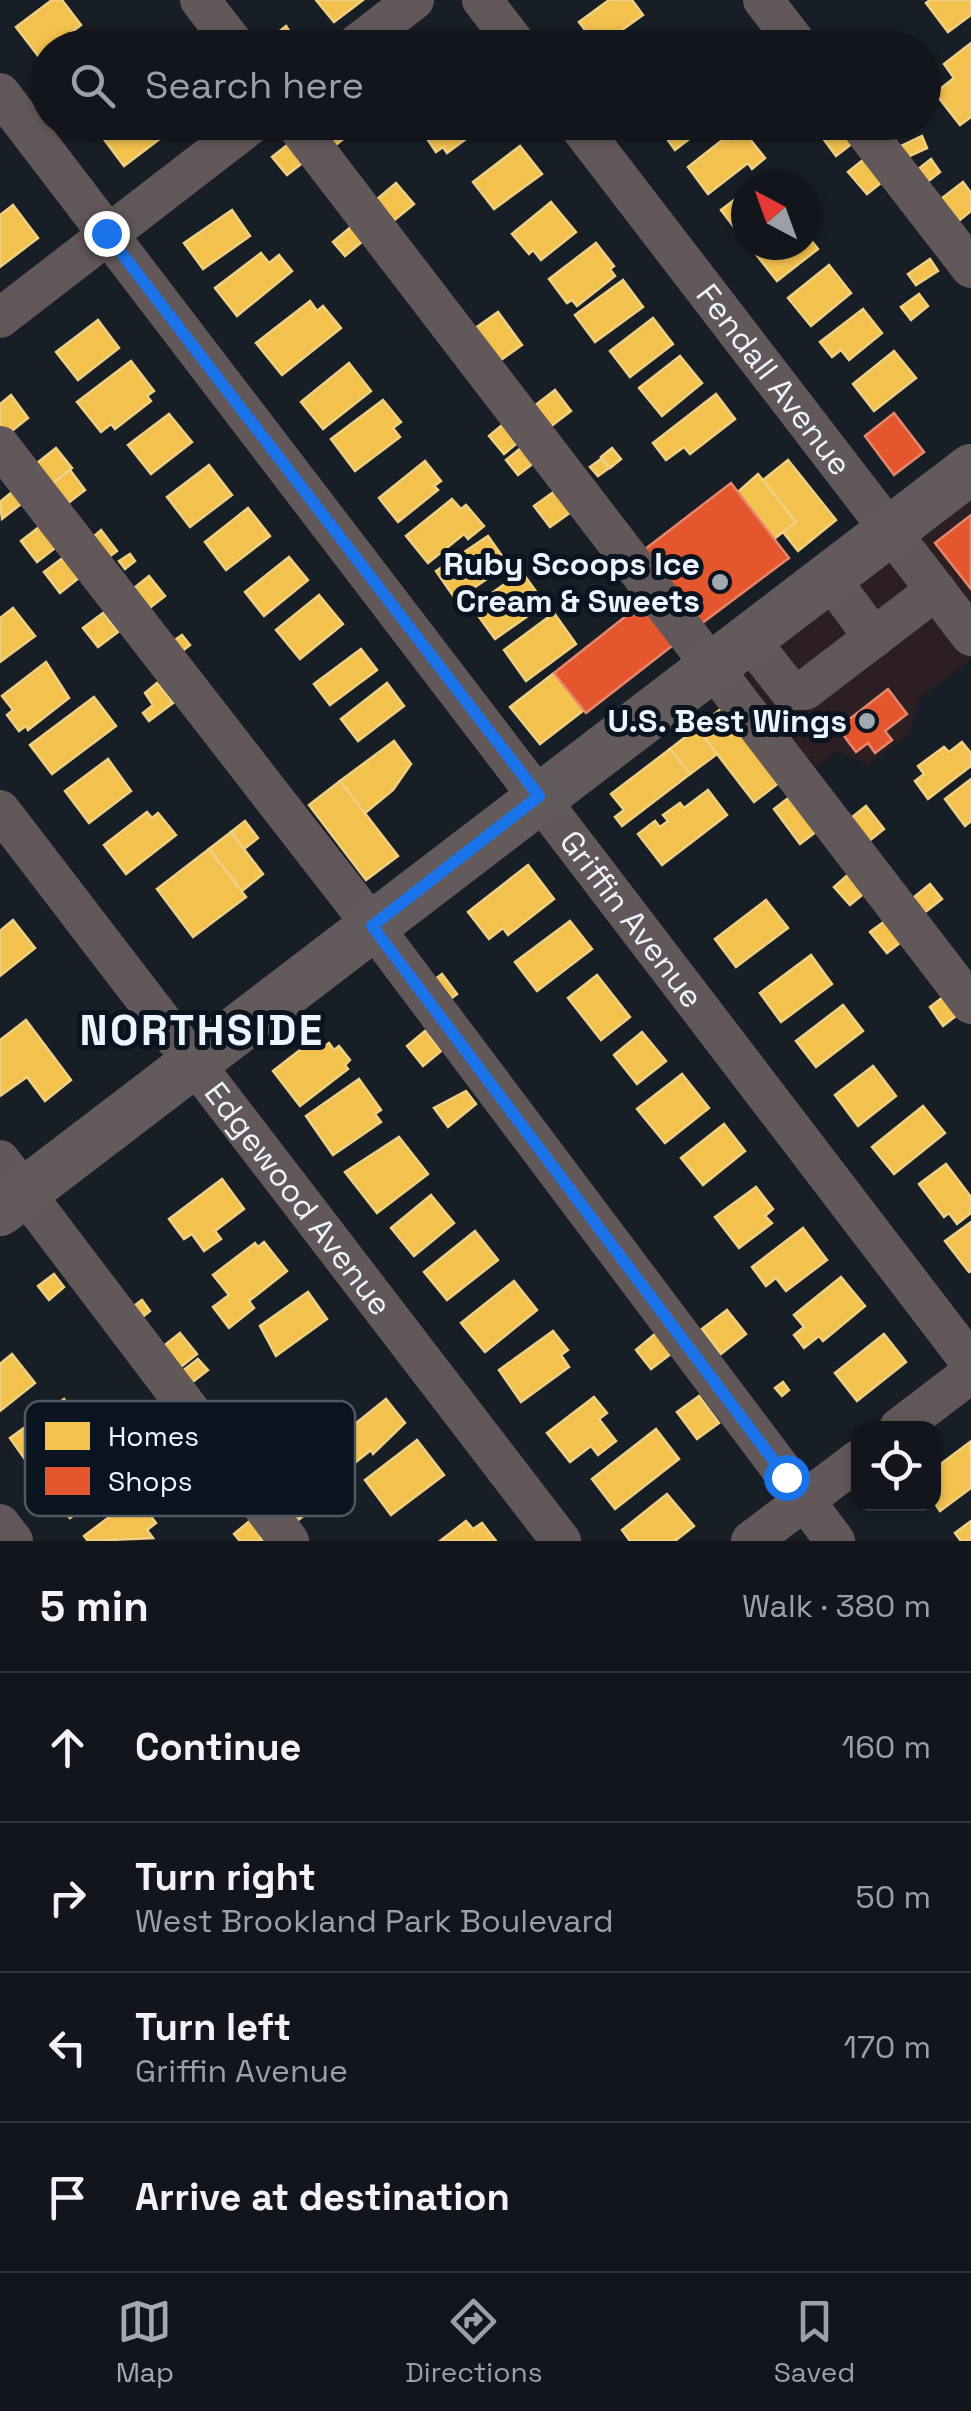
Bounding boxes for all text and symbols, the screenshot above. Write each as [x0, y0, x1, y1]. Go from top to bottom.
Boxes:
search box [30, 30, 941, 140]
icon: search [65, 58, 120, 113]
text: Search here [145, 61, 364, 109]
north arrow [731, 170, 821, 260]
route end [84, 211, 130, 257]
street label: Fendall Avenue [688, 276, 860, 484]
place label: Ruby Scoops Ice Cream & Sweets [444, 544, 700, 621]
marker: Ruby Scoops Ice Cream & Sweets [709, 571, 731, 593]
place label: U.S. Best Wings [607, 701, 847, 741]
marker: U.S. Best Wings [856, 710, 878, 732]
street label: Griffin Avenue [551, 822, 712, 1016]
district label: NORTHSIDE [79, 1004, 325, 1057]
street label: Edgewood Avenue [196, 1074, 401, 1324]
legend [25, 1401, 355, 1516]
text: Homes [108, 1418, 199, 1454]
map controls [851, 1421, 941, 1511]
button: locate [851, 1421, 941, 1511]
route start [764, 1455, 810, 1501]
text: Shops [108, 1463, 192, 1499]
text: 5 min [40, 1580, 149, 1633]
text: Walk · 380 m [742, 1586, 931, 1626]
icon: ahead [40, 1720, 95, 1775]
text: Continue [135, 1723, 301, 1771]
text: 160 m [842, 1727, 931, 1767]
text: Turn right [135, 1853, 316, 1901]
icon: right [40, 1870, 95, 1925]
text: 50 m [856, 1877, 931, 1917]
text: West Brookland Park Boulevard [135, 1901, 614, 1941]
text: Turn left [135, 2003, 291, 2051]
icon: left [40, 2020, 95, 2075]
text: 170 m [844, 2027, 931, 2067]
text: Griffin Avenue [135, 2051, 348, 2091]
icon: arrive [40, 2170, 95, 2225]
text: Arrive at destination [135, 2173, 510, 2221]
tab: Map [116, 2294, 174, 2390]
tab: Directions [405, 2294, 542, 2390]
tab: Saved [774, 2294, 855, 2390]

